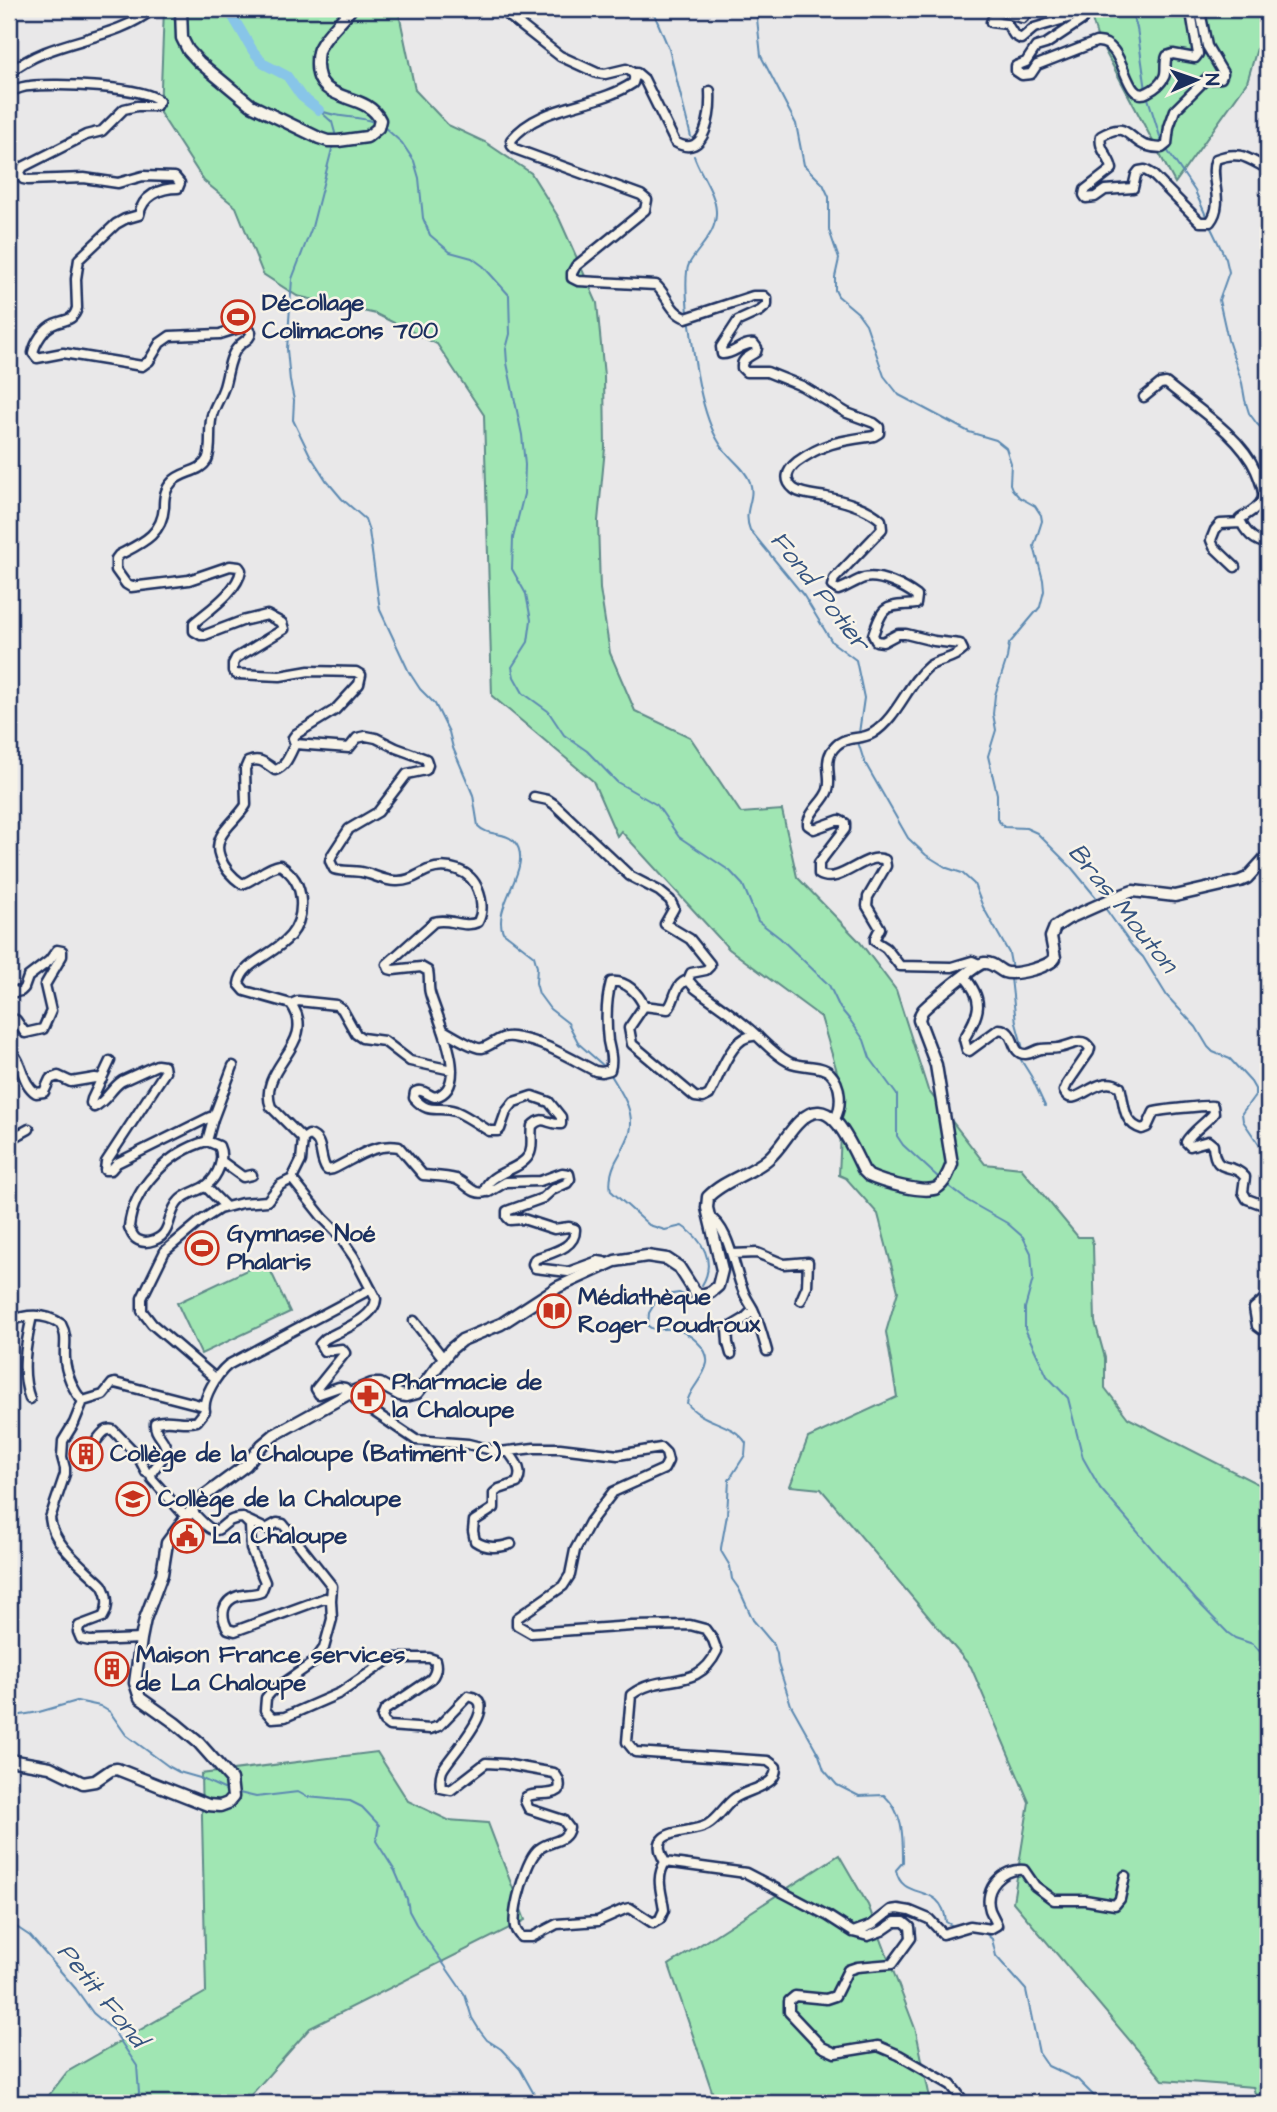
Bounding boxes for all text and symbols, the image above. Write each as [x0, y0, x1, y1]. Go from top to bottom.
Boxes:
north arrow [1162, 46, 1232, 116]
text: N [1198, 73, 1225, 86]
place label: Décollage Colimacons 700 [262, 286, 438, 348]
sports icon: Décollage Colimacons 700 [219, 298, 257, 336]
water label: Fond Potier [762, 523, 880, 661]
water label: Bras Mouton [1060, 836, 1188, 982]
place label: Gymnase Noé Phalaris [227, 1217, 376, 1279]
sports icon: Gymnase Noé Phalaris [183, 1229, 221, 1267]
place label: Médiathèque Roger Poudroux [578, 1280, 761, 1343]
library icon: Médiathèque Roger Poudroux [535, 1292, 573, 1330]
place label: Pharmacie de la Chaloupe [392, 1365, 542, 1427]
pharmacy icon: Pharmacie de la Chaloupe [349, 1377, 387, 1415]
building icon: Collège de la Chaloupe (Batiment C) [67, 1435, 105, 1473]
place label: Collège de la Chaloupe (Batiment C) [110, 1437, 502, 1472]
school or university icon: Collège de la Chaloupe [114, 1480, 152, 1518]
place label: Collège de la Chaloupe [158, 1482, 401, 1517]
public building icon: La Chaloupe [168, 1517, 206, 1555]
place label: La Chaloupe [212, 1519, 347, 1553]
place label: Maison France services de La Chaloupe [135, 1638, 405, 1700]
building icon: Maison France services de La Chaloupe [93, 1650, 131, 1688]
water label: Petit Fond [49, 1935, 158, 2059]

